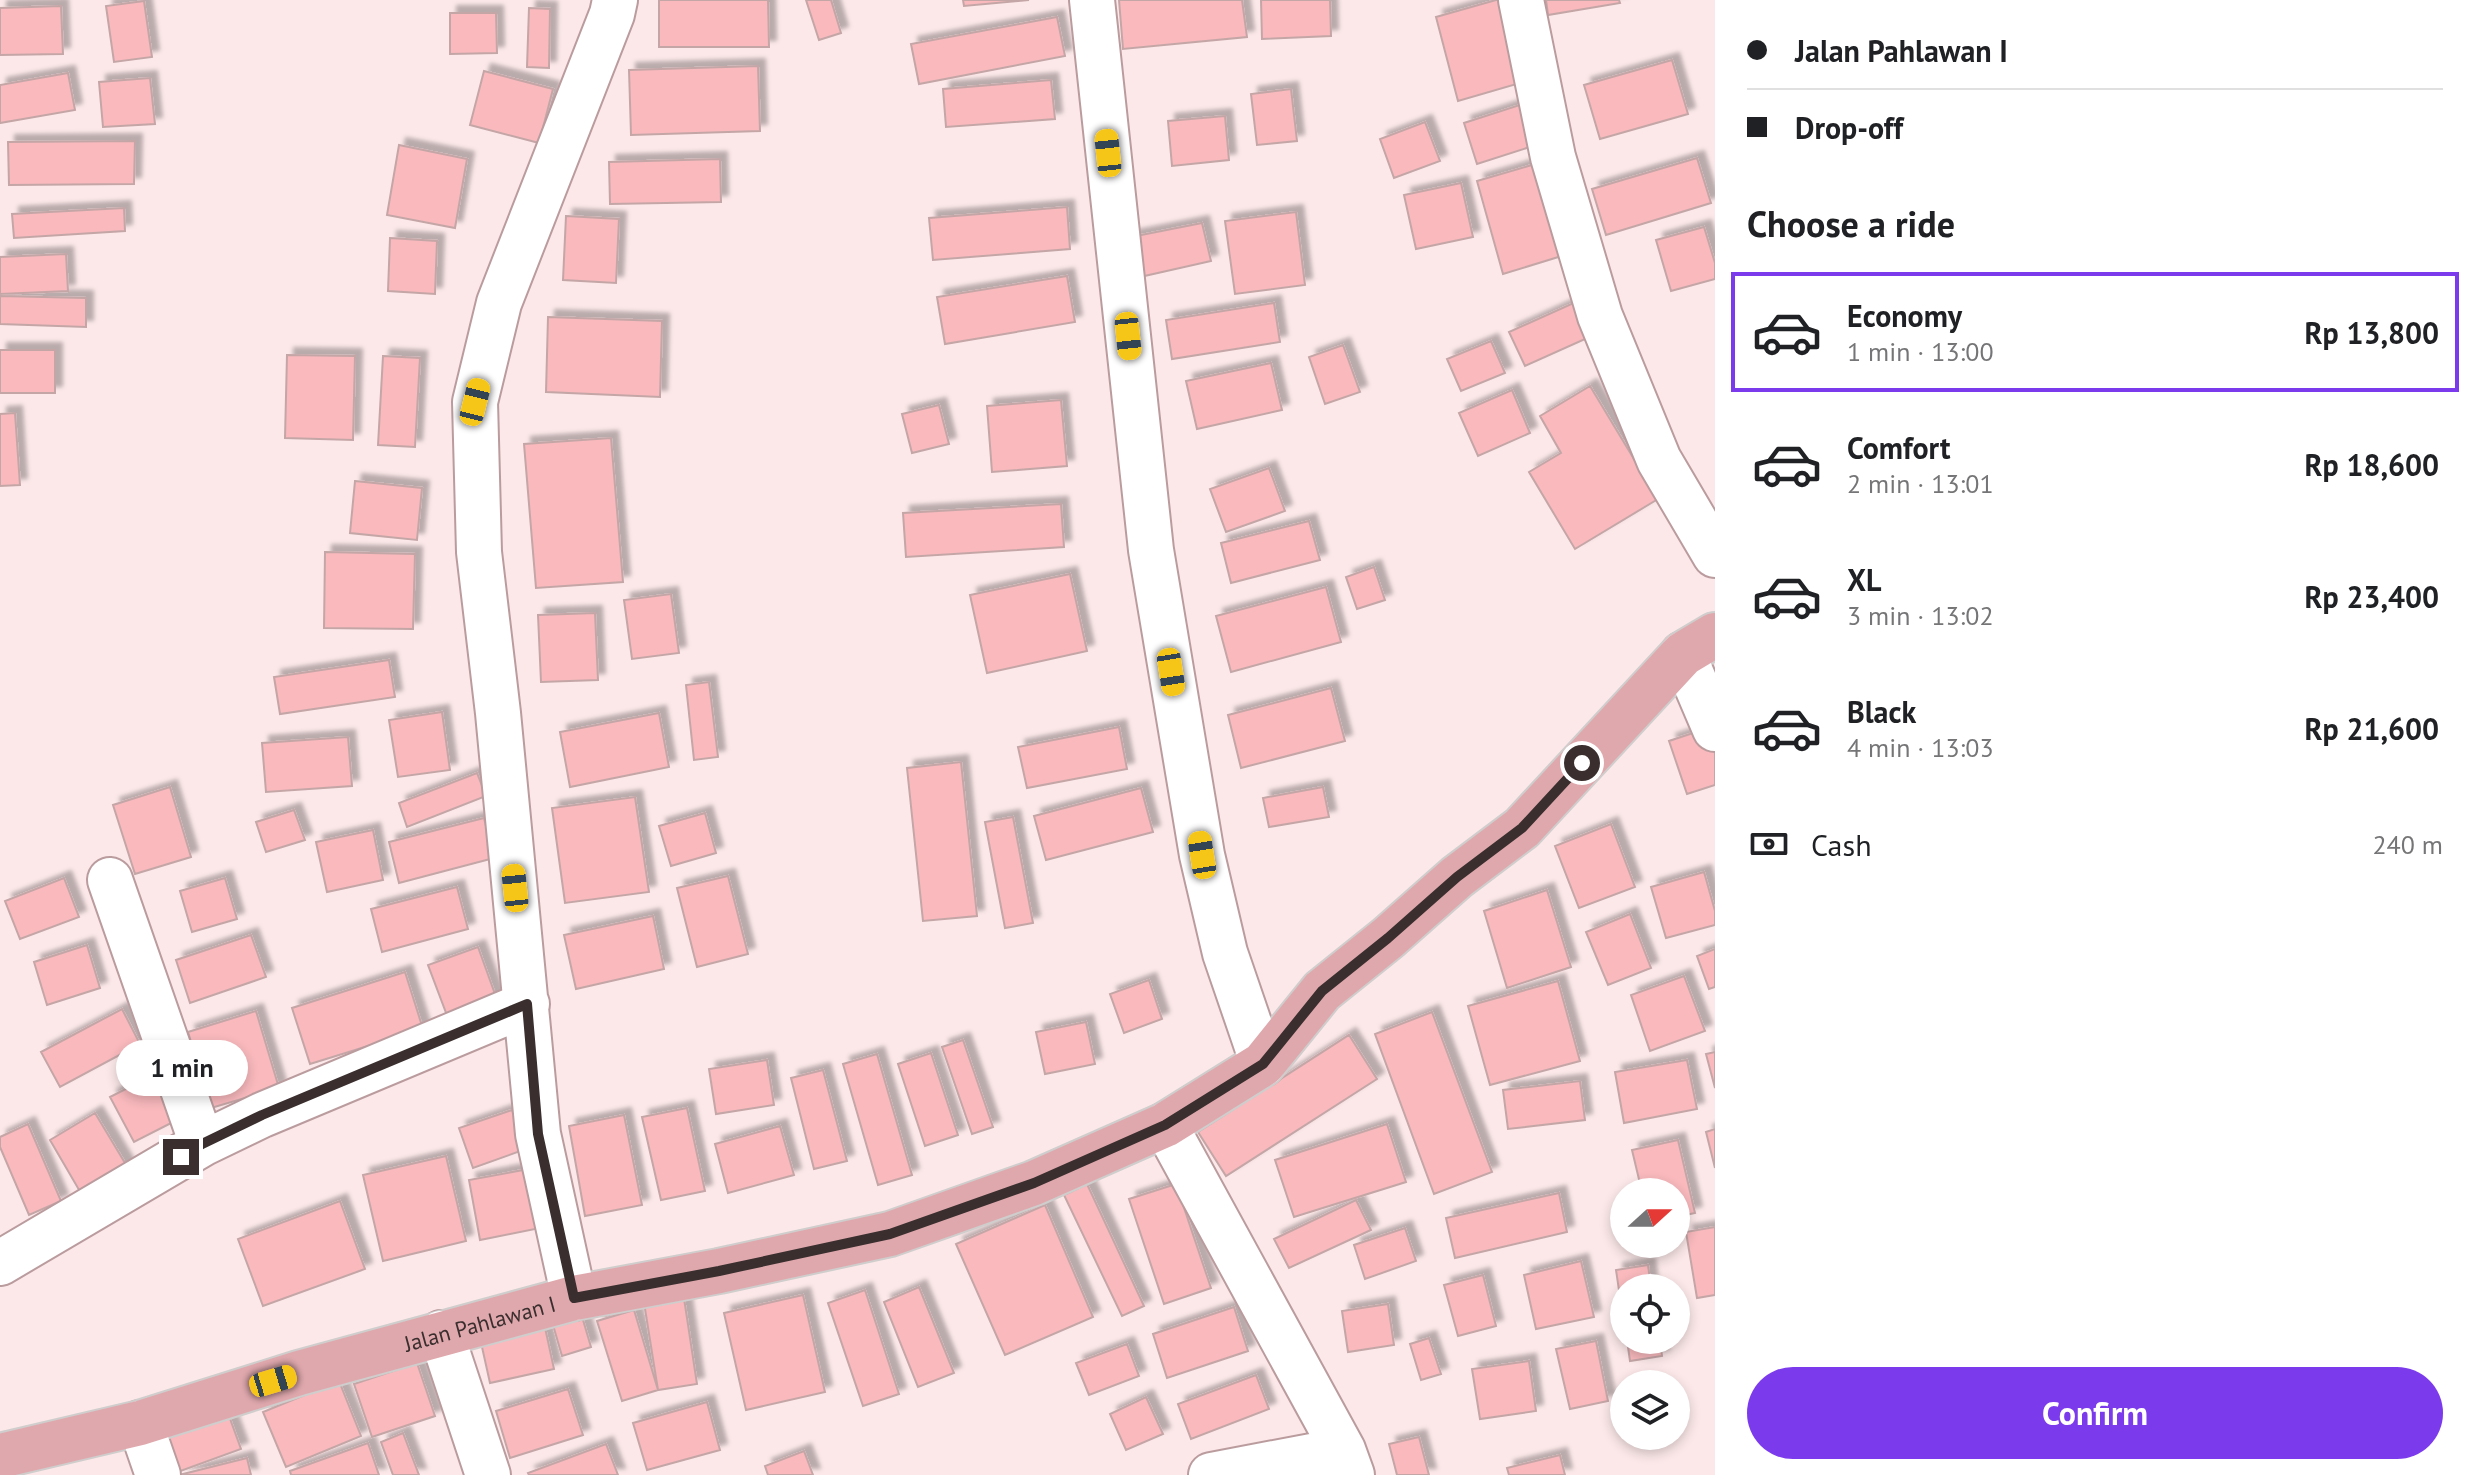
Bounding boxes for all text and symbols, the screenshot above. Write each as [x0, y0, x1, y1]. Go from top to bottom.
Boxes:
text: Jalan Pahlawan I [1795, 31, 2008, 70]
text: Drop-off [1795, 108, 1903, 147]
car [1094, 128, 1122, 178]
text: Choose a ride [1747, 200, 1955, 247]
icon: car [1751, 296, 1823, 368]
text: Economy [1847, 296, 1962, 335]
car [1114, 311, 1142, 361]
text: Rp 13,800 [2305, 313, 2439, 352]
text: 1 min · 13:00 [1847, 335, 1994, 368]
car [458, 376, 492, 428]
icon: car [1751, 428, 1823, 500]
text: Comfort [1847, 428, 1950, 467]
text: Rp 18,600 [2305, 445, 2439, 484]
text: 2 min · 13:01 [1847, 467, 1994, 500]
icon: car [1751, 560, 1823, 632]
text: XL [1847, 560, 1881, 599]
text: Rp 23,400 [2305, 577, 2439, 616]
text: 3 min · 13:02 [1847, 599, 1994, 632]
car [1155, 646, 1187, 698]
icon: car [1751, 692, 1823, 764]
text: Black [1847, 692, 1916, 731]
text: Rp 21,600 [2305, 709, 2439, 748]
text: 4 min · 13:03 [1847, 731, 1994, 764]
route start [1564, 745, 1600, 781]
icon: cash [1747, 822, 1791, 866]
text: Cash [1811, 825, 1872, 864]
text: 240 m [2372, 828, 2443, 861]
car [1186, 829, 1218, 881]
car [501, 863, 529, 913]
callout: 1 min [115, 1041, 247, 1097]
text: 1 min [150, 1051, 214, 1084]
route end [163, 1139, 199, 1175]
north arrow [1610, 1178, 1690, 1258]
map controls [1610, 1178, 1690, 1450]
button: locate [1610, 1274, 1690, 1354]
street label: Jalan Pahlawan I [400, 1290, 559, 1358]
car [247, 1363, 299, 1399]
button: Confirm [1747, 1367, 2443, 1459]
button: layers [1610, 1370, 1690, 1450]

